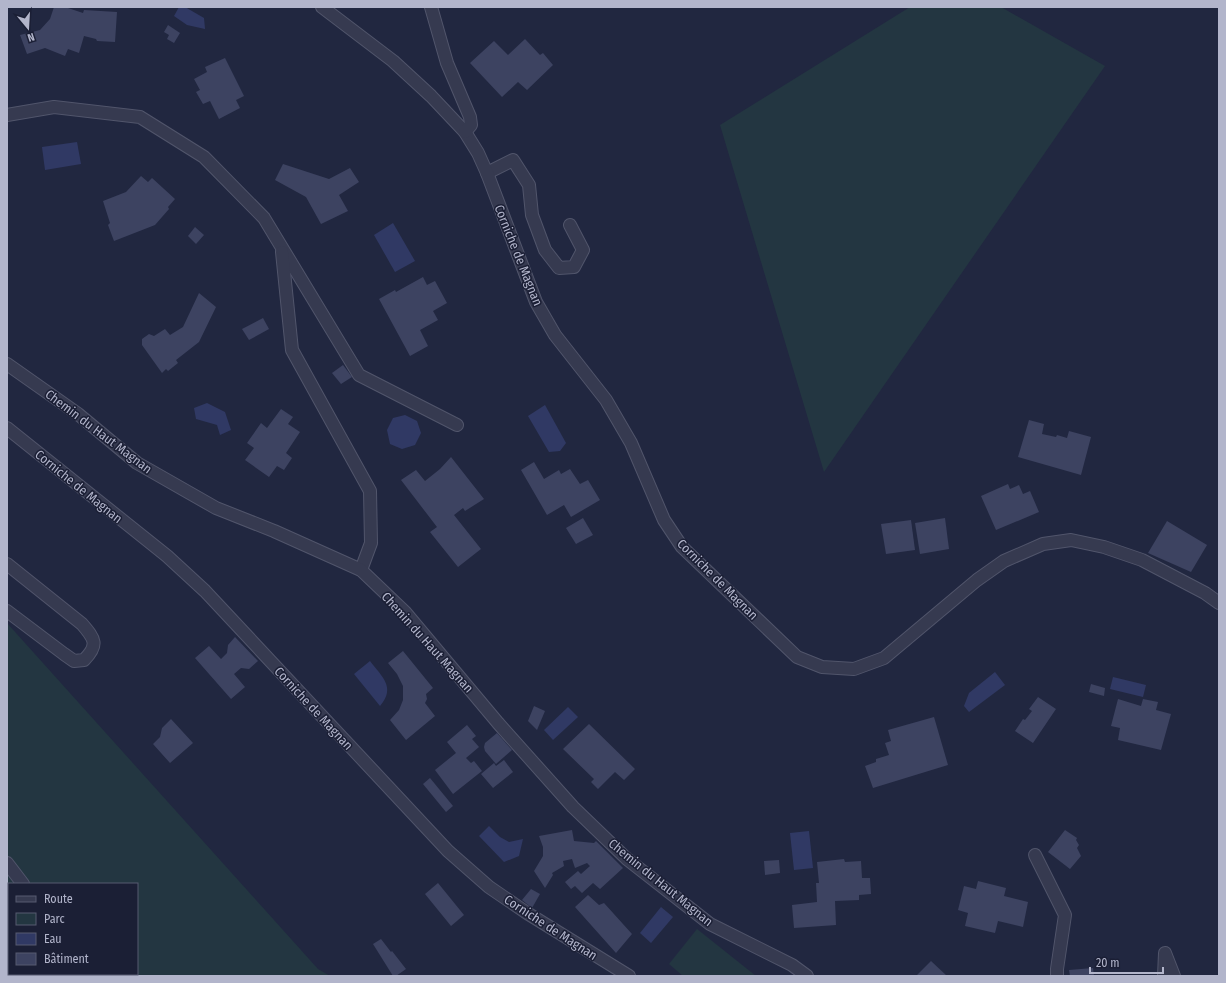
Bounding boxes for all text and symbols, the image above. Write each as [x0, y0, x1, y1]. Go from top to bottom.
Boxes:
north arrow [8, 8, 48, 48]
text: N [26, 30, 36, 44]
street label: Corniche de Magnan [491, 202, 546, 308]
street label: Chemin du Haut Magnan [42, 386, 155, 476]
street label: Corniche de Magnan [32, 447, 125, 526]
street label: Corniche de Magnan [674, 536, 761, 623]
street label: Chemin du Haut Magnan [379, 589, 477, 696]
street label: Corniche de Magnan [271, 664, 356, 753]
street label: Chemin du Haut Magnan [606, 836, 716, 929]
legend [8, 883, 138, 975]
text: Route [44, 892, 73, 906]
street label: Corniche de Magnan [501, 892, 600, 963]
text: Parc [44, 912, 65, 926]
text: Eau [44, 932, 62, 946]
scale bar [1090, 949, 1163, 975]
text: Bâtiment [44, 952, 89, 966]
text: 20 m [1096, 956, 1120, 970]

